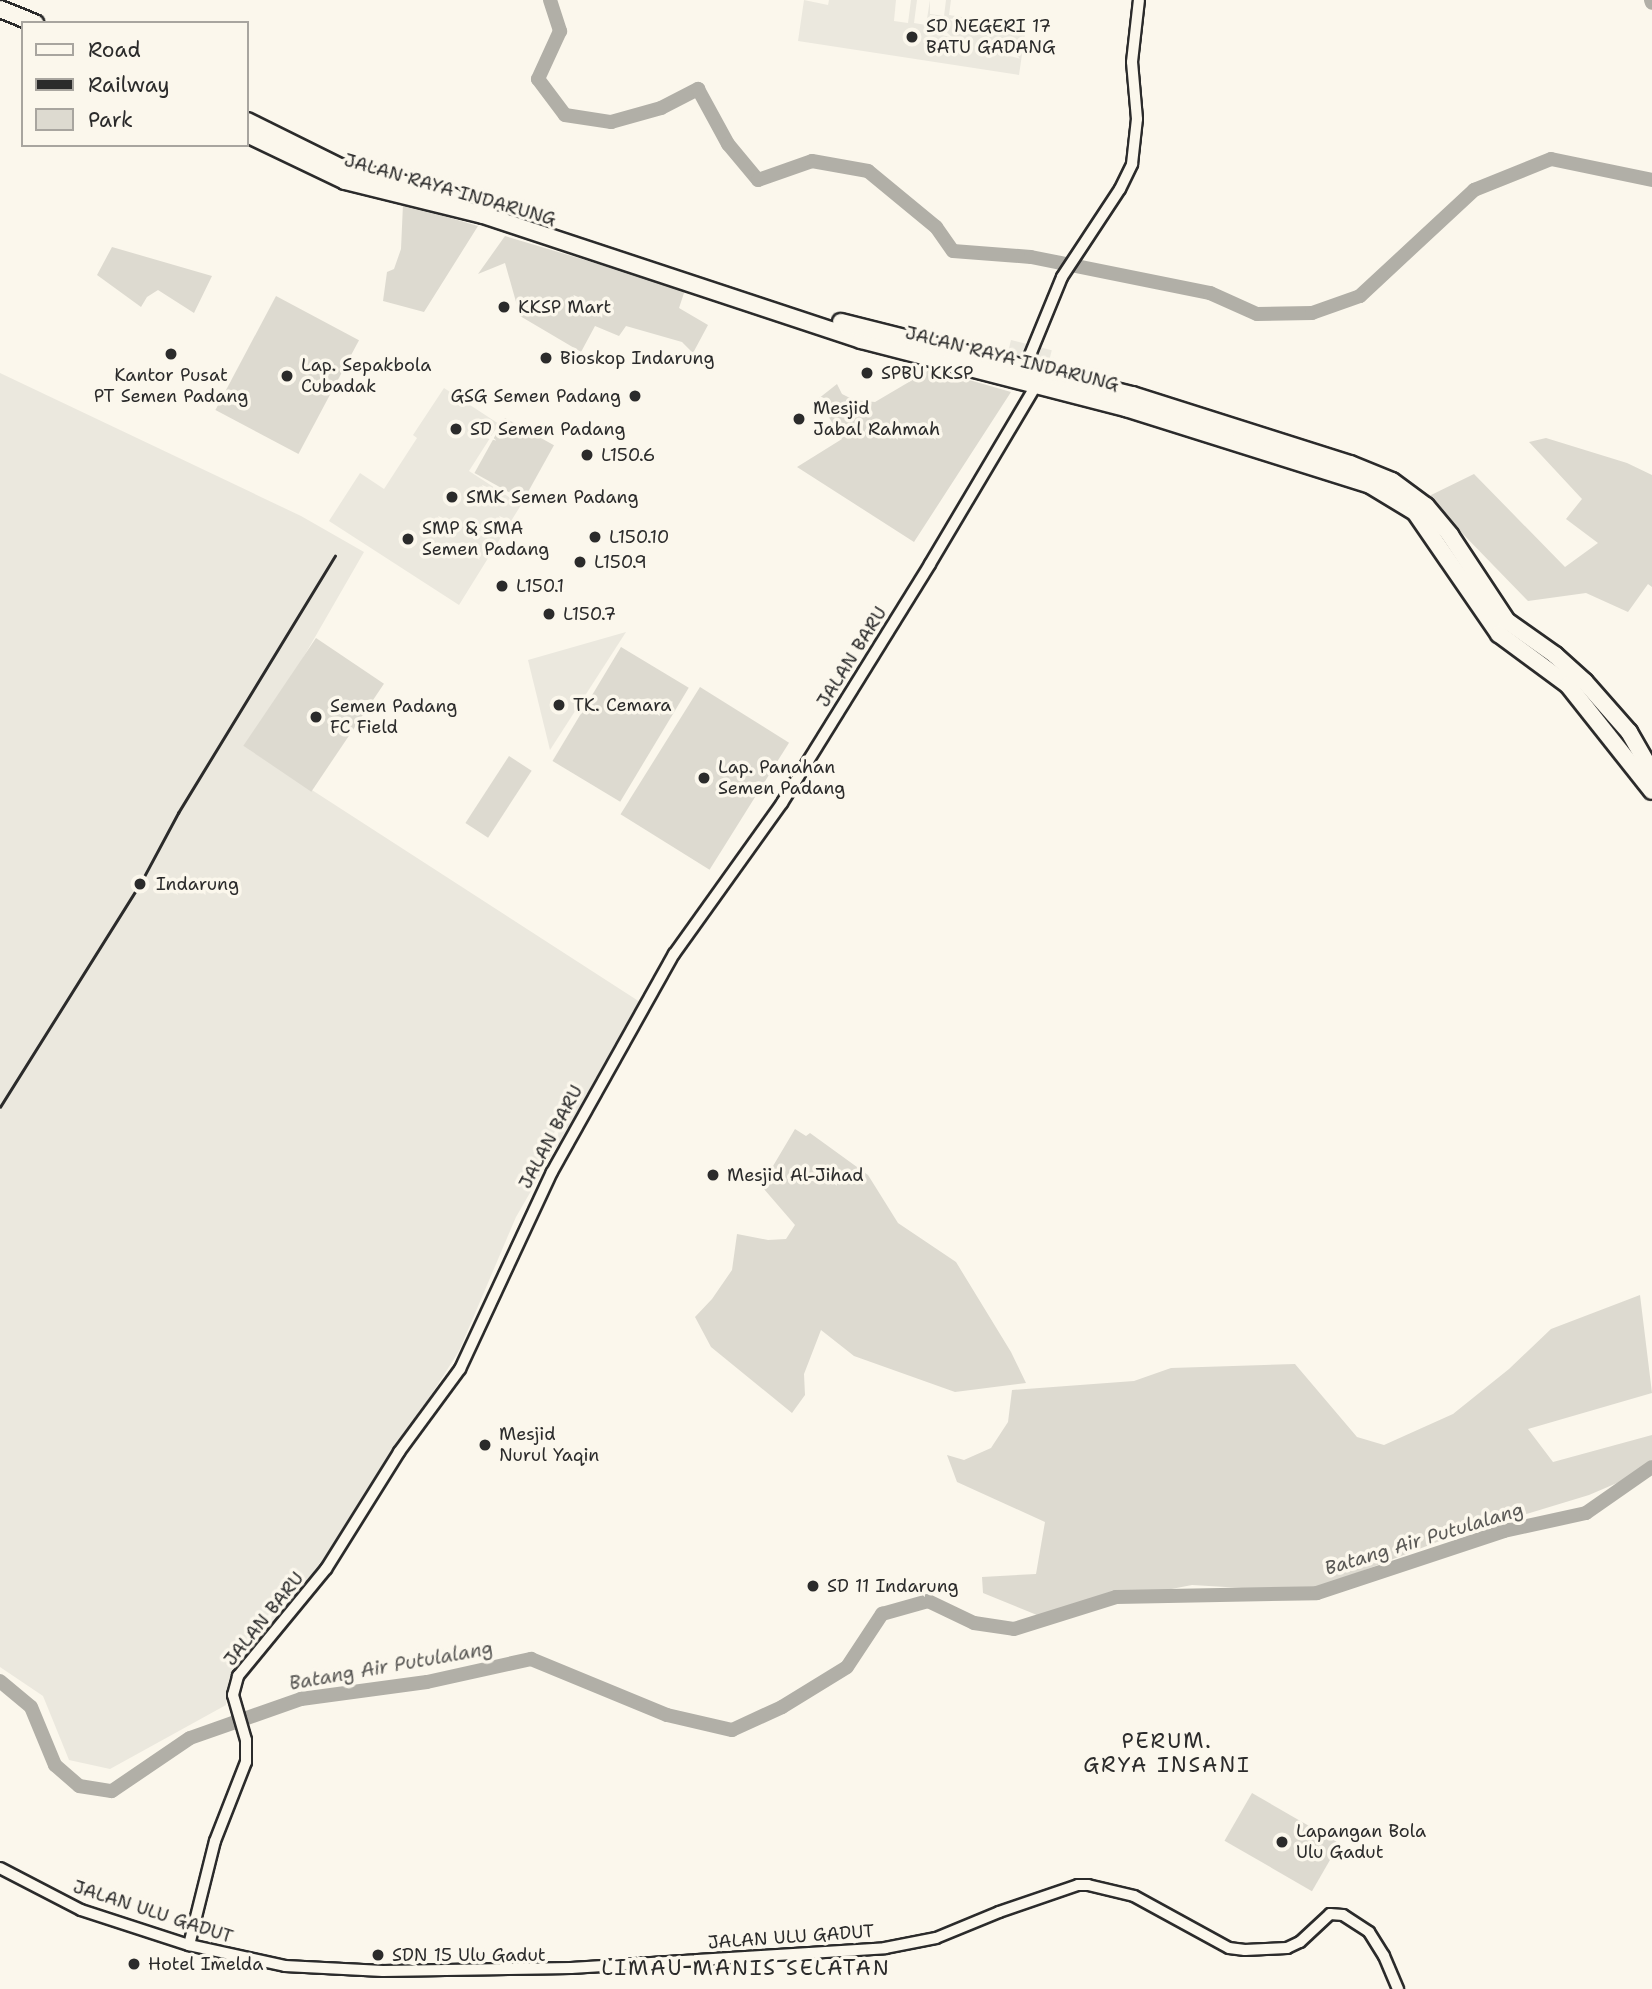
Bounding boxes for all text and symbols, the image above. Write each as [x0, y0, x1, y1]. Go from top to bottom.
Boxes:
place label: SD NEGERI 17 BATU GADANG [926, 16, 1056, 58]
legend [21, 21, 248, 147]
marker: SD NEGERI 17 BATU GADANG [904, 29, 920, 45]
text: Road [88, 36, 141, 64]
text: Railway [88, 71, 170, 99]
text: Park [88, 106, 133, 134]
street label: JALAN RAYA INDARUNG [342, 149, 558, 231]
place label: KKSP Mart [518, 296, 611, 318]
marker: KKSP Mart [496, 299, 512, 315]
street label: JALAN RAYA INDARUNG [903, 322, 1121, 396]
marker: Kantor Pusat PT Semen Padang [163, 346, 179, 362]
place label: Bioskop Indarung [560, 347, 714, 369]
marker: Bioskop Indarung [538, 350, 554, 366]
place label: Lap. Sepakbola Cubadak [301, 355, 431, 398]
place label: SPBU KKSP [881, 362, 973, 384]
place label: Kantor Pusat PT Semen Padang [94, 365, 248, 408]
marker: SPBU KKSP [859, 365, 875, 381]
marker: Lap. Sepakbola Cubadak [279, 368, 295, 384]
place label: GSG Semen Padang [450, 385, 621, 407]
marker: GSG Semen Padang [627, 388, 643, 404]
place label: Mesjid Jabal Rahmah [813, 398, 940, 440]
marker: Mesjid Jabal Rahmah [791, 411, 807, 427]
place label: SD Semen Padang [470, 418, 625, 440]
marker: SD Semen Padang [448, 421, 464, 437]
place label: L150.6 [601, 444, 655, 466]
marker: L150.6 [579, 447, 595, 463]
place label: SMK Semen Padang [466, 486, 638, 508]
marker: SMK Semen Padang [444, 489, 460, 505]
place label: SMP & SMA Semen Padang [422, 518, 549, 560]
place label: L150.10 [609, 526, 669, 548]
marker: L150.10 [587, 529, 603, 545]
marker: SMP & SMA Semen Padang [400, 531, 416, 547]
place label: L150.9 [594, 551, 647, 573]
marker: L150.9 [572, 554, 588, 570]
place label: L150.1 [516, 575, 564, 597]
marker: L150.1 [494, 578, 510, 594]
place label: L150.7 [563, 603, 616, 625]
street label: JALAN BARU [813, 603, 891, 711]
marker: L150.7 [541, 606, 557, 622]
place label: TK. Cemara [573, 694, 671, 716]
place label: Semen Padang FC Field [330, 696, 457, 738]
marker: TK. Cemara [551, 697, 567, 713]
marker: Semen Padang FC Field [308, 709, 324, 725]
place label: Lap. Panahan Semen Padang [718, 757, 845, 800]
marker: Lap. Panahan Semen Padang [696, 770, 712, 786]
place label: Indarung [156, 873, 239, 895]
marker: Indarung [130, 874, 150, 894]
street label: JALAN BARU [515, 1081, 587, 1193]
place label: Mesjid Al-Jihad [727, 1164, 864, 1186]
marker: Mesjid Al-Jihad [705, 1167, 721, 1183]
place label: Mesjid Nurul Yaqin [499, 1424, 599, 1466]
marker: Mesjid Nurul Yaqin [477, 1437, 493, 1453]
water label: Batang Air Putulalang [1322, 1498, 1526, 1580]
street label: JALAN BARU [220, 1568, 308, 1670]
place label: SD 11 Indarung [827, 1575, 959, 1597]
marker: SD 11 Indarung [805, 1578, 821, 1594]
water label: Batang Air Putulalang [287, 1637, 495, 1695]
district label: PERUM. GRYA INSANI [1085, 1728, 1249, 1778]
place label: Lapangan Bola Ulu Gadut [1296, 1821, 1426, 1864]
marker: Lapangan Bola Ulu Gadut [1274, 1834, 1290, 1850]
street label: JALAN ULU GADUT [70, 1876, 236, 1948]
street label: JALAN ULU GADUT [707, 1920, 875, 1954]
place label: SDN 15 Ulu Gadut [392, 1944, 546, 1966]
marker: SDN 15 Ulu Gadut [370, 1947, 386, 1963]
place label: Hotel Imelda [148, 1953, 263, 1975]
district label: LIMAU MANIS SELATAN [604, 1955, 888, 1981]
marker: Hotel Imelda [126, 1956, 142, 1972]

